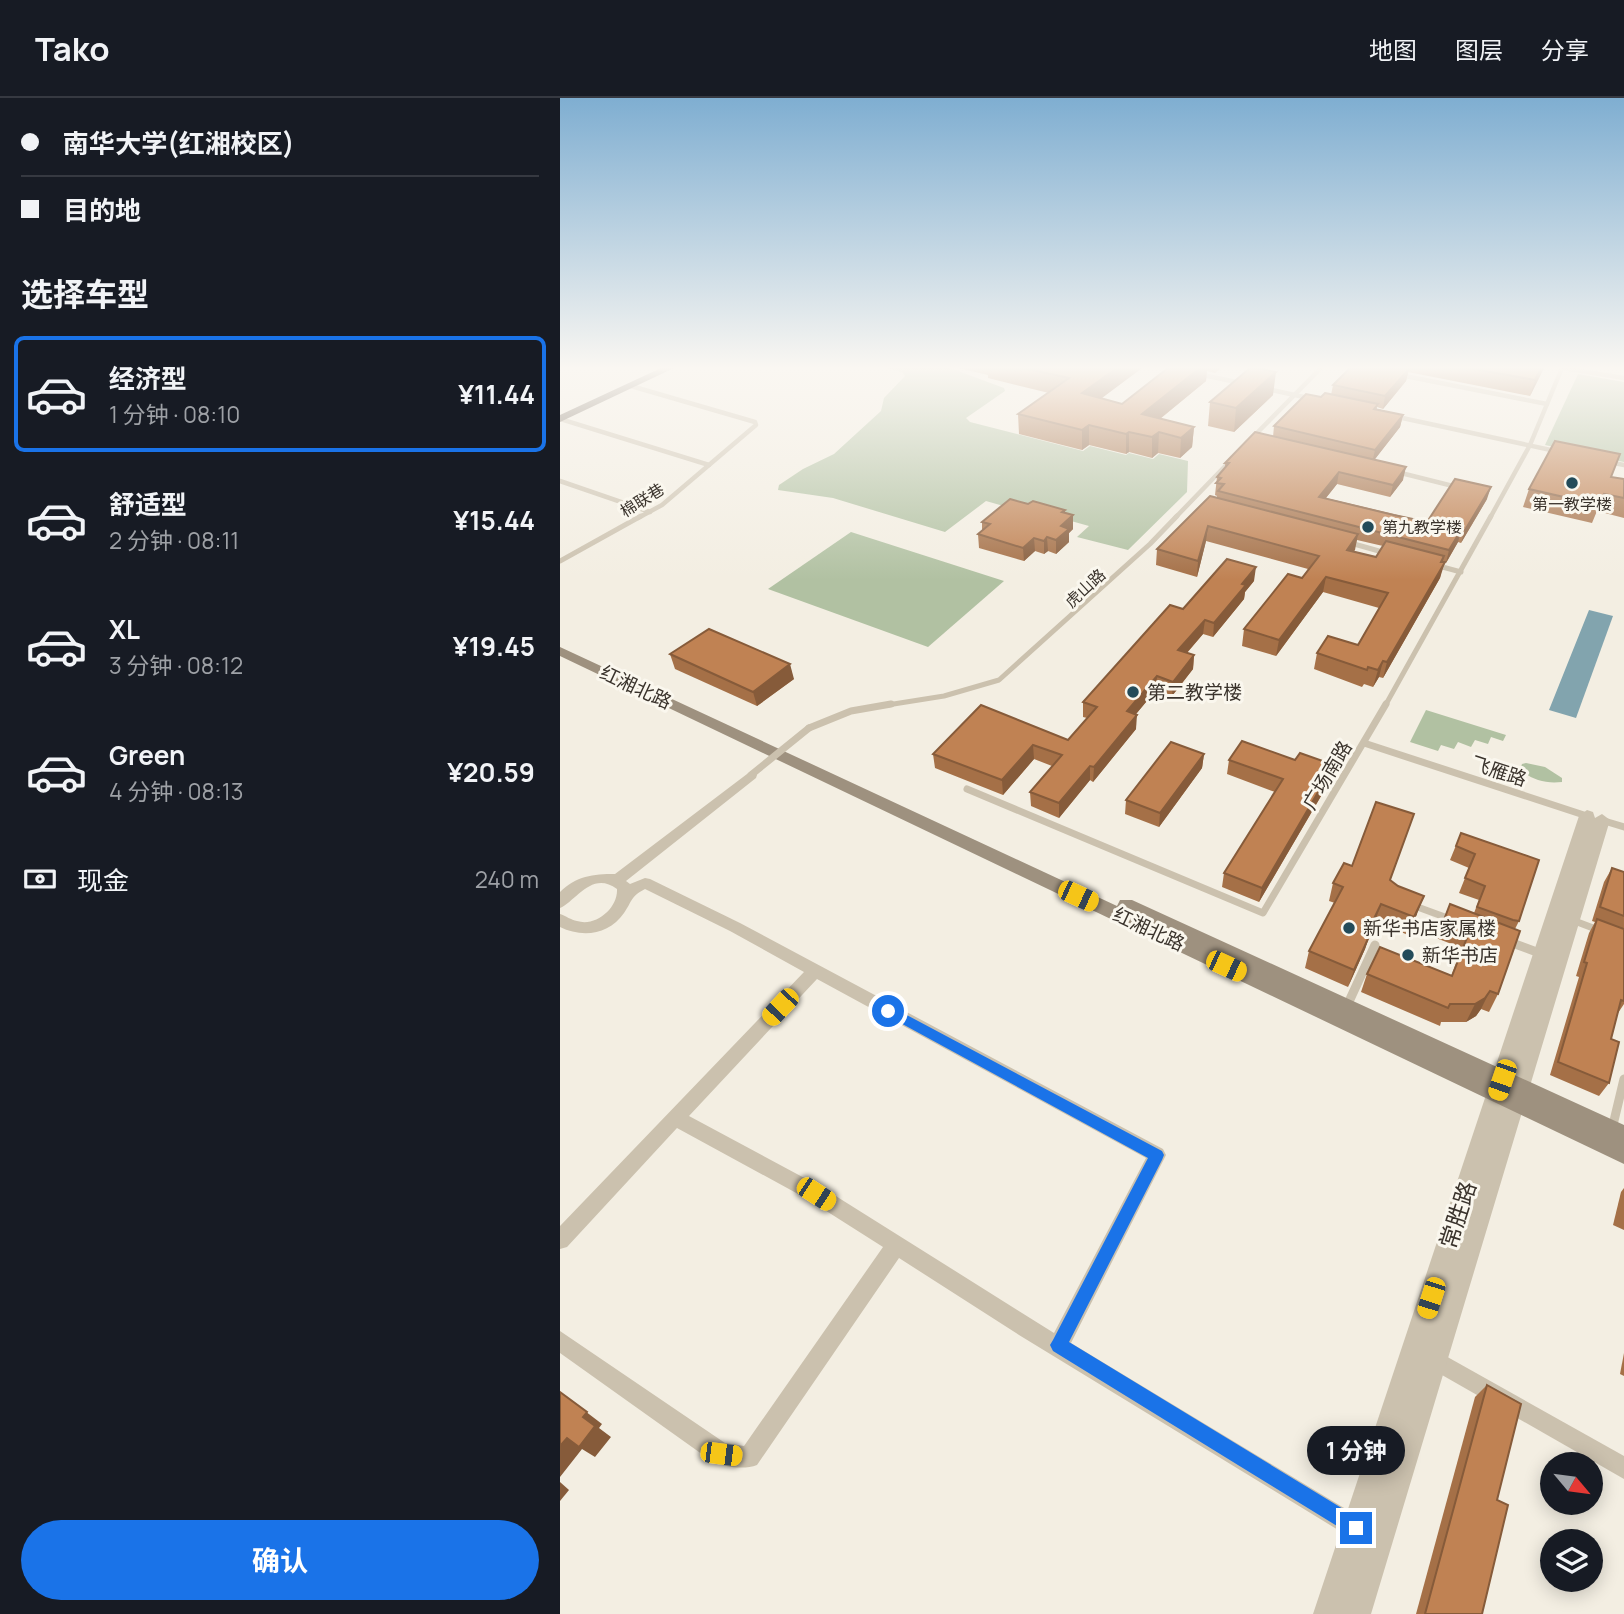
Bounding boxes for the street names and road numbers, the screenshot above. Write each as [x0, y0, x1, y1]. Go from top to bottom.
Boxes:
street label: 棉联巷 [616, 478, 668, 522]
street label: 虎山路 [1060, 564, 1110, 612]
street label: 红湘北路 [596, 659, 676, 715]
street label: 广场南路 [1296, 736, 1358, 814]
street label: 飞雁路 [1468, 750, 1530, 792]
street label: 红湘北路 [1109, 901, 1189, 957]
street label: 常胜路 [1431, 1177, 1483, 1252]

